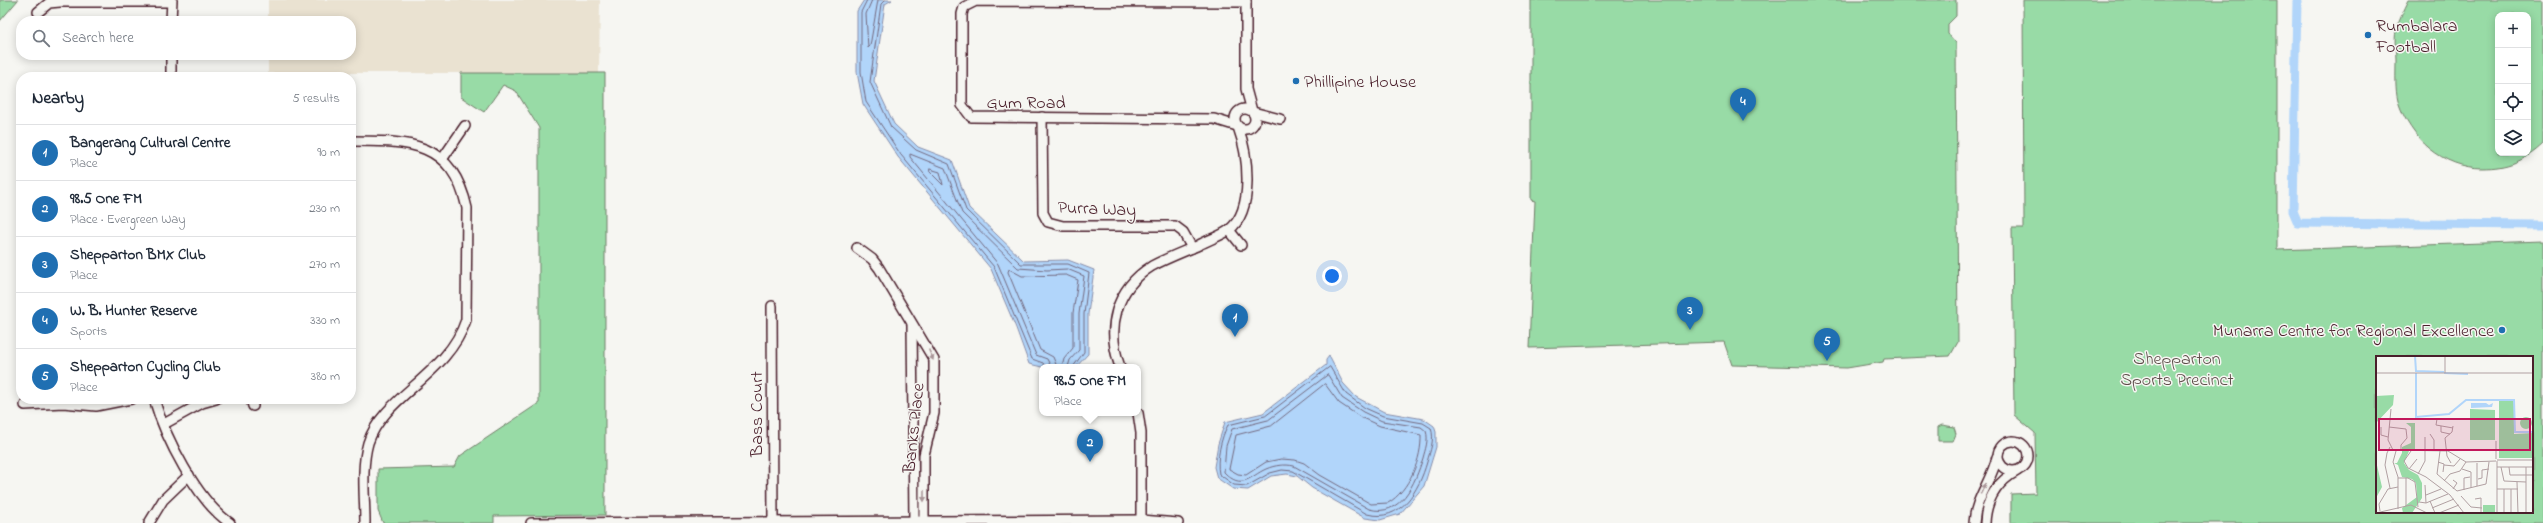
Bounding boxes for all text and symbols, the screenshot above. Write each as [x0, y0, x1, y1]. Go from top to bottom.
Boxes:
map controls [2495, 12, 2531, 156]
button: + [2495, 12, 2531, 48]
place label: Rumbalara Football [2375, 14, 2457, 61]
search box [16, 16, 356, 60]
icon: search [30, 27, 52, 49]
text: Search here [62, 27, 134, 49]
marker: Rumbalara Football [2363, 30, 2373, 40]
button: − [2495, 48, 2531, 84]
place label: Phillipine House [1304, 70, 1417, 96]
marker: Phillipine House [1291, 76, 1301, 86]
button: locate [2495, 84, 2531, 120]
text: Nearby [32, 86, 84, 111]
pin: 4 [1730, 88, 1756, 121]
text: 5 results [292, 89, 340, 108]
street label: Gum Road [986, 91, 1066, 117]
button: layers [2495, 120, 2531, 156]
text: Bangerang Cultural Centre [70, 132, 230, 154]
text: 1 [43, 143, 47, 162]
text: 90 m [317, 143, 340, 162]
text: Place [70, 154, 98, 173]
text: 98.5 One FM [70, 188, 142, 210]
street label: Purra Way [1057, 196, 1137, 224]
text: 2 [42, 199, 48, 218]
text: 230 m [309, 199, 340, 218]
text: Place · Evergreen Way [70, 210, 185, 229]
text: Shepparton BMX Club [70, 244, 205, 266]
text: 3 [42, 255, 48, 274]
text: 270 m [309, 255, 340, 274]
text: Place [70, 266, 98, 285]
your location [1322, 266, 1342, 286]
pin: 3 [1677, 297, 1703, 330]
text: W. B. Hunter Reserve [70, 300, 197, 322]
pin: 1 [1222, 304, 1248, 337]
text: 4 [42, 311, 48, 330]
text: 330 m [310, 311, 340, 330]
place label: Munarra Centre for Regional Excellence [2213, 319, 2495, 346]
text: Sports [70, 322, 107, 341]
marker: Munarra Centre for Regional Excellence [2497, 325, 2507, 335]
pin: 5 [1814, 328, 1840, 361]
park label: Shepparton Sports Precinct [2120, 347, 2234, 394]
one-way arrow [929, 349, 935, 361]
text: Shepparton Cycling Club [70, 356, 221, 378]
inset map [2376, 356, 2533, 513]
popup [1039, 364, 1141, 416]
text: 5 [41, 367, 49, 386]
text: 380 m [311, 367, 340, 386]
text: 98.5 One FM [1054, 370, 1126, 392]
street label: Bass Court [745, 371, 771, 458]
text: Place [70, 378, 98, 397]
street label: Banks Place [897, 381, 933, 476]
text: Place [1054, 392, 1082, 411]
pin: 2 [1077, 429, 1103, 462]
one-way arrow [1980, 483, 1987, 495]
one-way arrow [921, 490, 927, 503]

